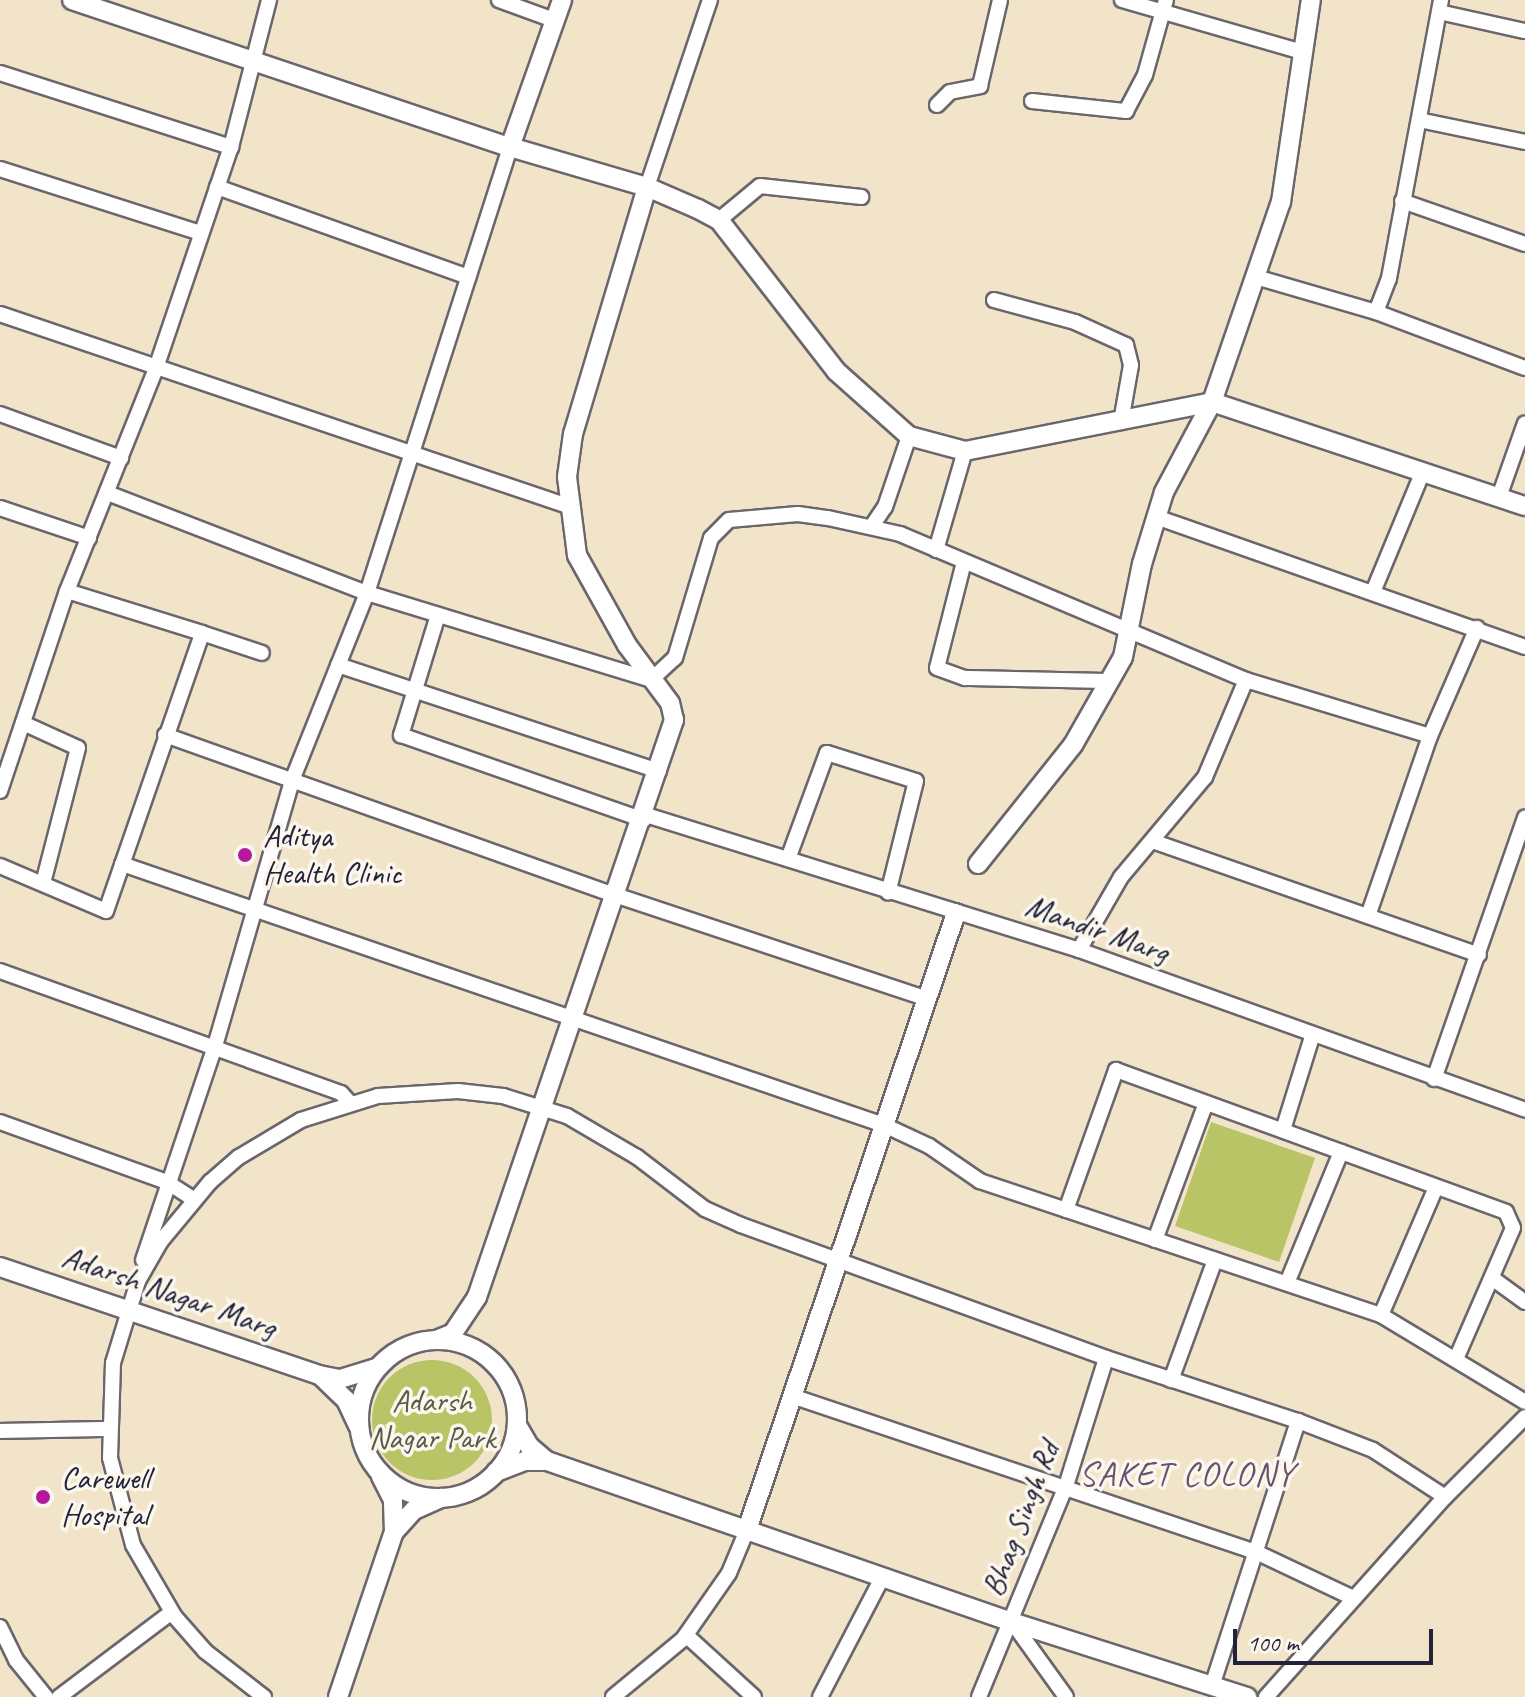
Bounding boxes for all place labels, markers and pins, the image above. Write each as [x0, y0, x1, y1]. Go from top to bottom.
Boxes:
place label: Aditya Health Clinic [263, 818, 401, 893]
marker: Aditya Health Clinic [234, 844, 256, 866]
place label: Carewell Hospital [61, 1460, 150, 1535]
marker: Carewell Hospital [32, 1486, 54, 1508]

